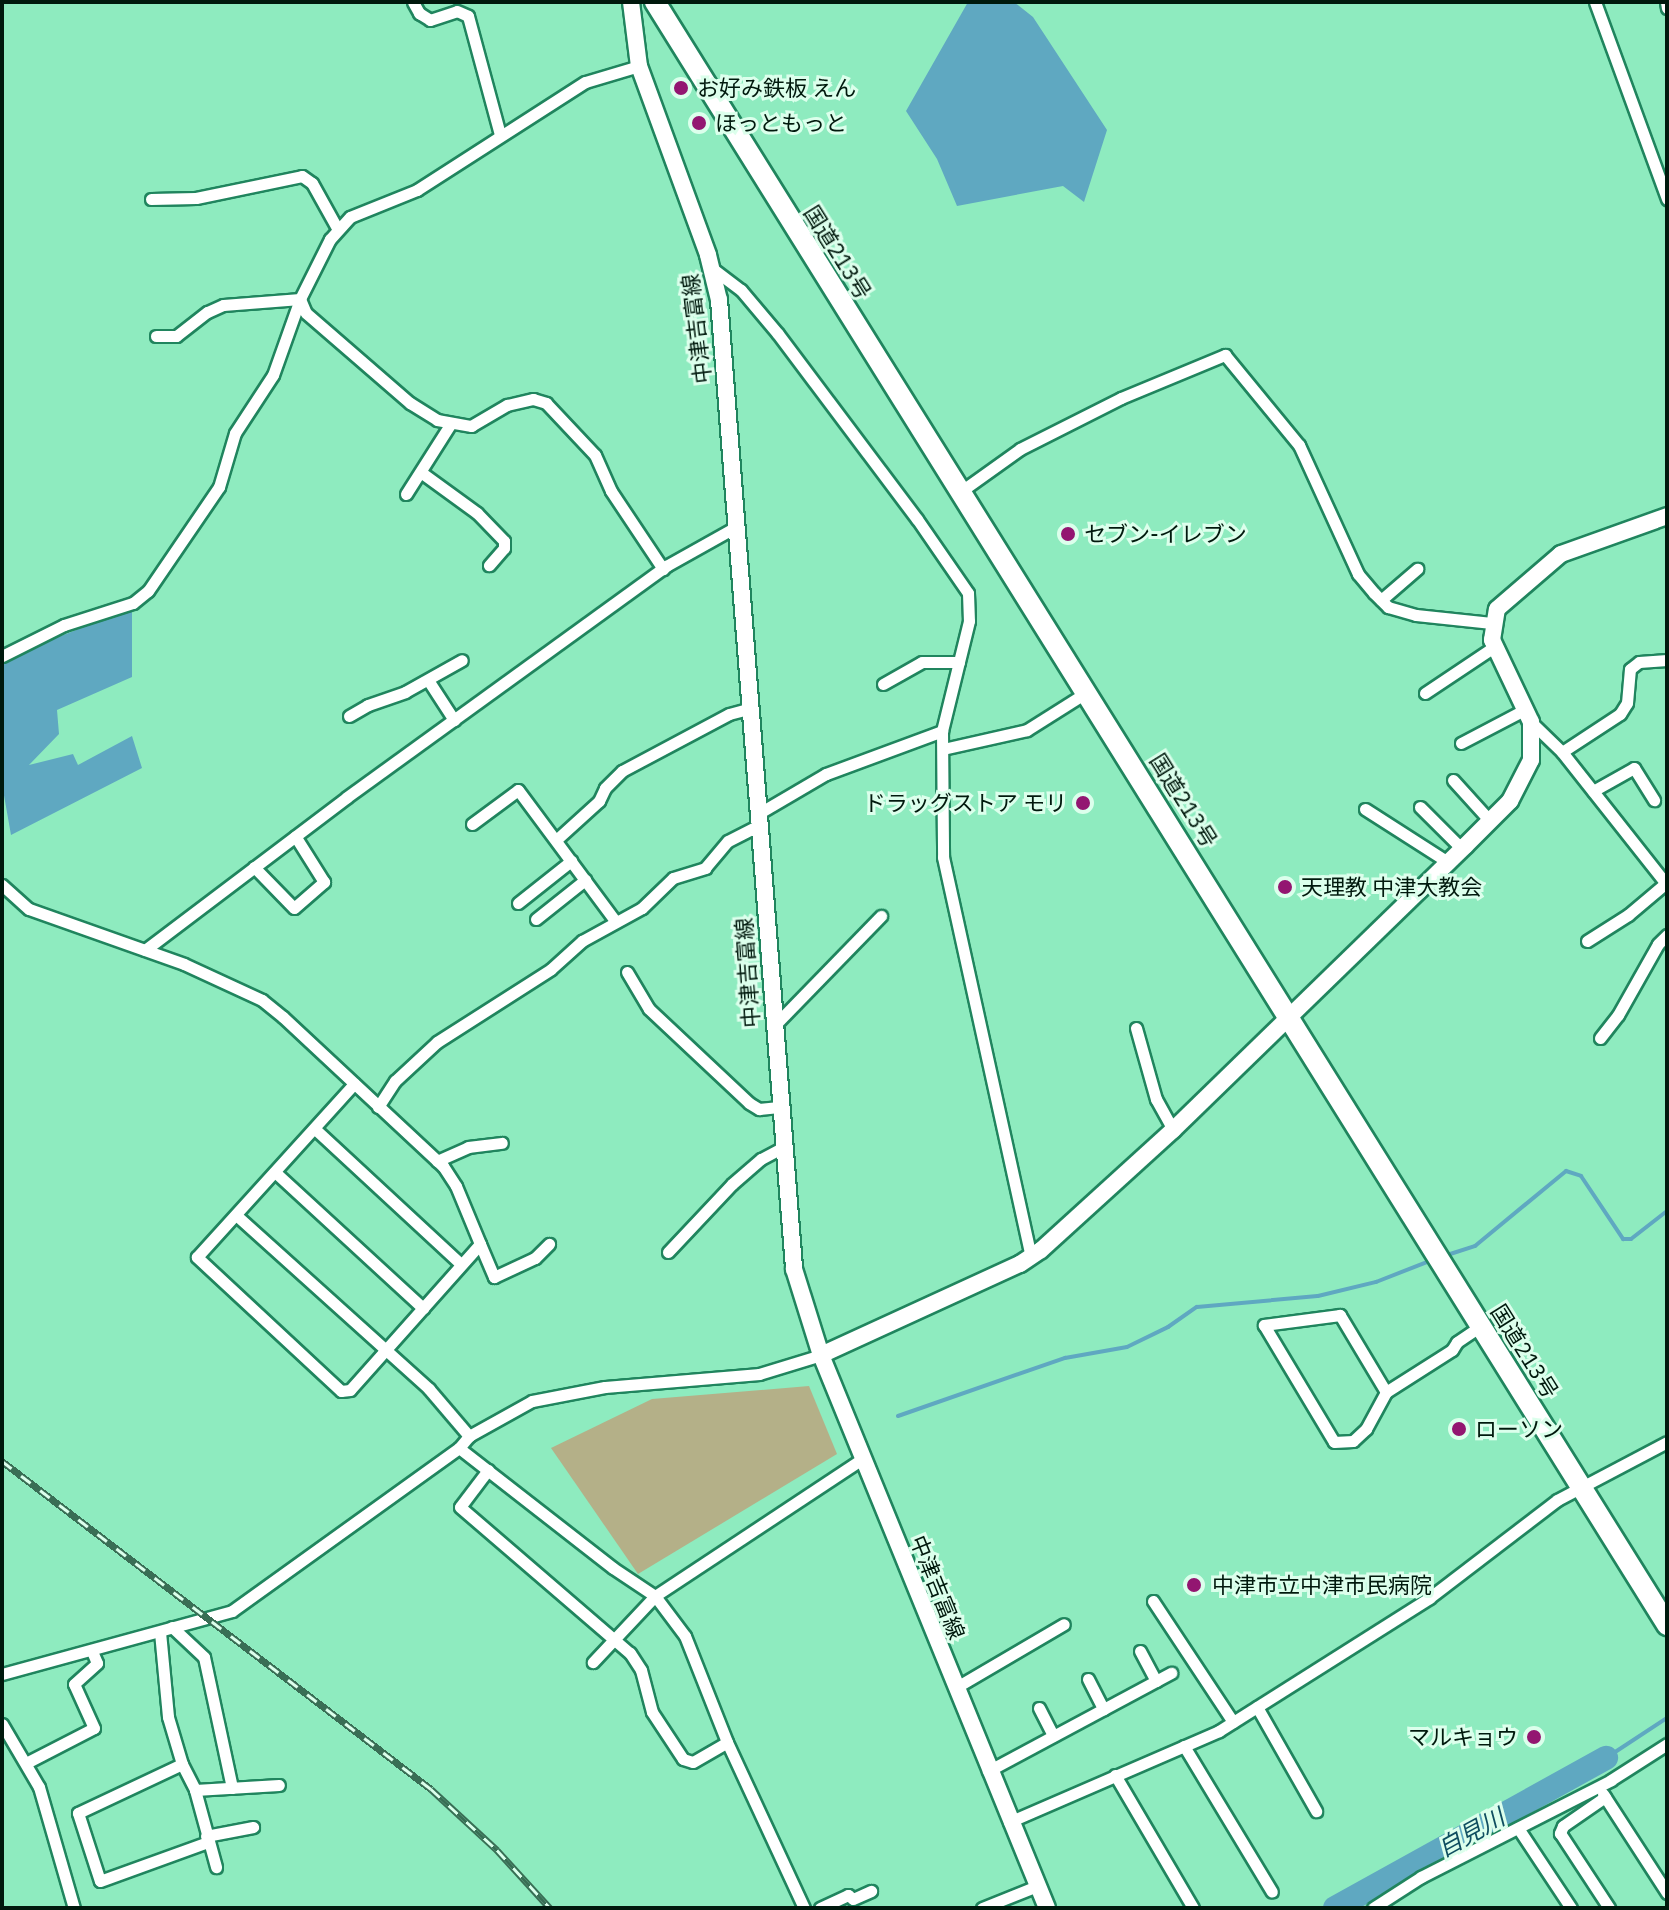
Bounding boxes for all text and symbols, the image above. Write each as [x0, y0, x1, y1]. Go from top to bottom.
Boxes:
place label: お好み鉄板 えん [697, 75, 856, 101]
marker: お好み鉄板 えん [672, 79, 690, 97]
place label: ほっともっと [715, 110, 847, 136]
marker: ほっともっと [690, 114, 708, 132]
street label: 国道213号 [799, 200, 877, 304]
street label: 中津吉富線 [676, 273, 716, 385]
place label: セブン-イレブン [1084, 521, 1247, 547]
marker: セブン-イレブン [1059, 525, 1077, 543]
street label: 国道213号 [1145, 748, 1223, 852]
place label: ドラッグストア モリ [864, 790, 1067, 816]
marker: ドラッグストア モリ [1074, 794, 1092, 812]
place label: 天理教 中津大教会 [1301, 874, 1482, 900]
marker: 天理教 中津大教会 [1276, 878, 1294, 896]
street label: 中津吉富線 [730, 917, 764, 1029]
street label: 国道213号 [1486, 1299, 1564, 1403]
place label: ローソン [1475, 1416, 1563, 1442]
marker: ローソン [1450, 1420, 1468, 1438]
street label: 中津吉富線 [905, 1531, 971, 1643]
place label: 中津市立中津市民病院 [1212, 1572, 1432, 1598]
marker: 中津市立中津市民病院 [1183, 1574, 1205, 1596]
place label: マルキョウ [1408, 1724, 1518, 1750]
marker: マルキョウ [1525, 1728, 1543, 1746]
water label: 自見川 [1433, 1803, 1509, 1863]

